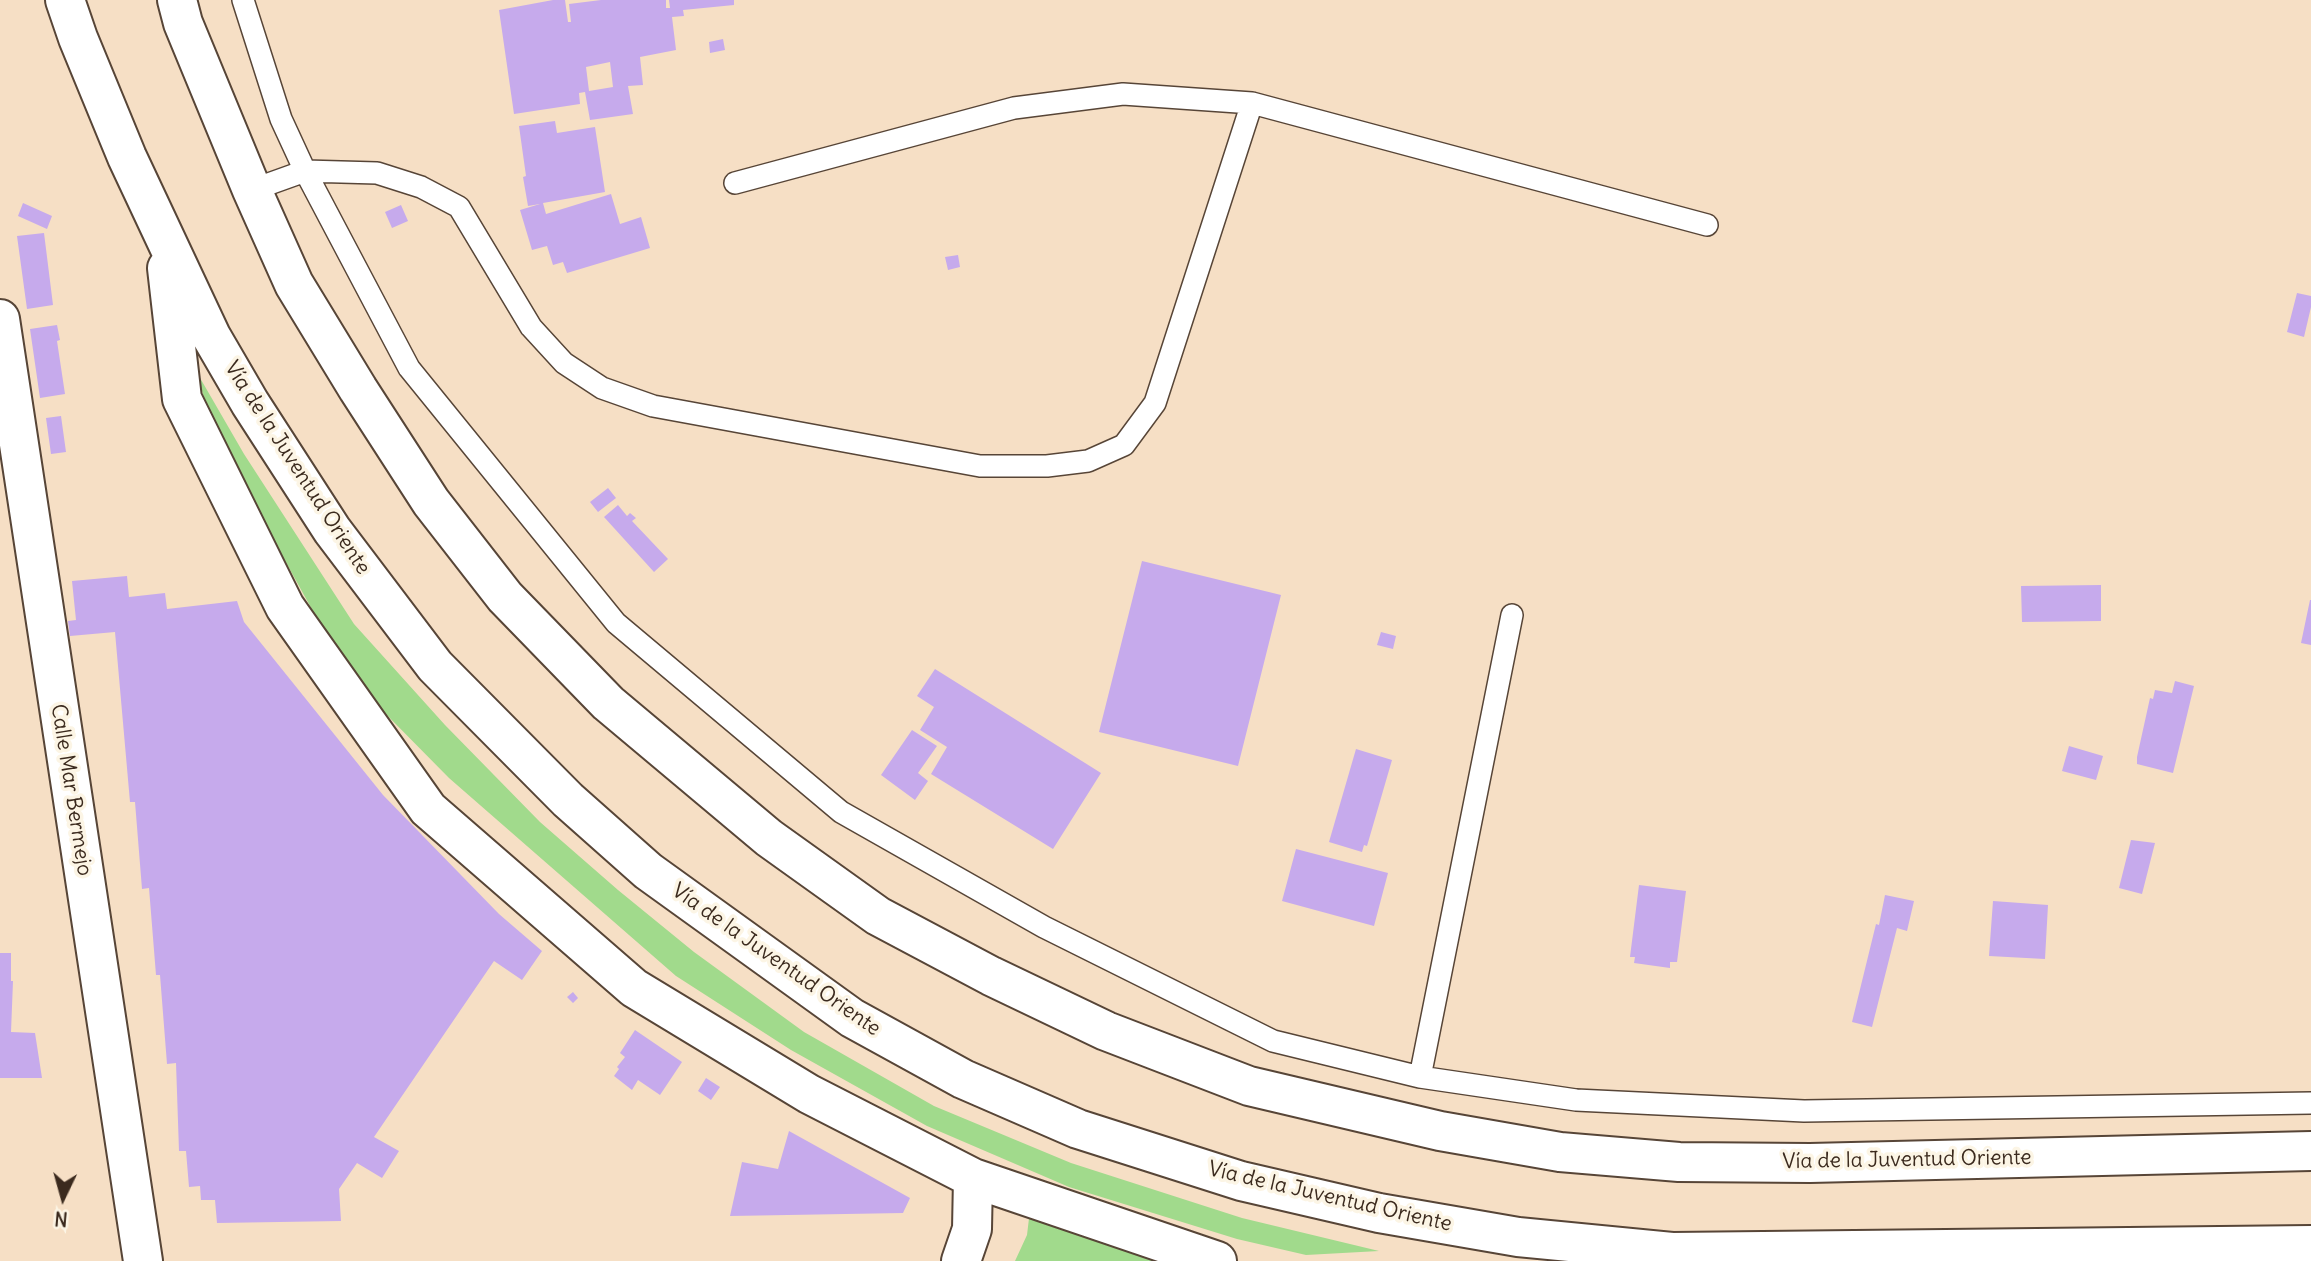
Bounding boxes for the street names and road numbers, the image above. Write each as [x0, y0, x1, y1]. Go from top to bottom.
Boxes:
street label: Vía de la Juventud Oriente [219, 357, 375, 579]
street label: Calle Mar Bermejo [45, 702, 97, 878]
street label: Vía de la Juventud Oriente [667, 878, 885, 1042]
street label: Vía de la Juventud Oriente [1782, 1145, 2032, 1175]
street label: Vía de la Juventud Oriente [1206, 1157, 1454, 1237]

